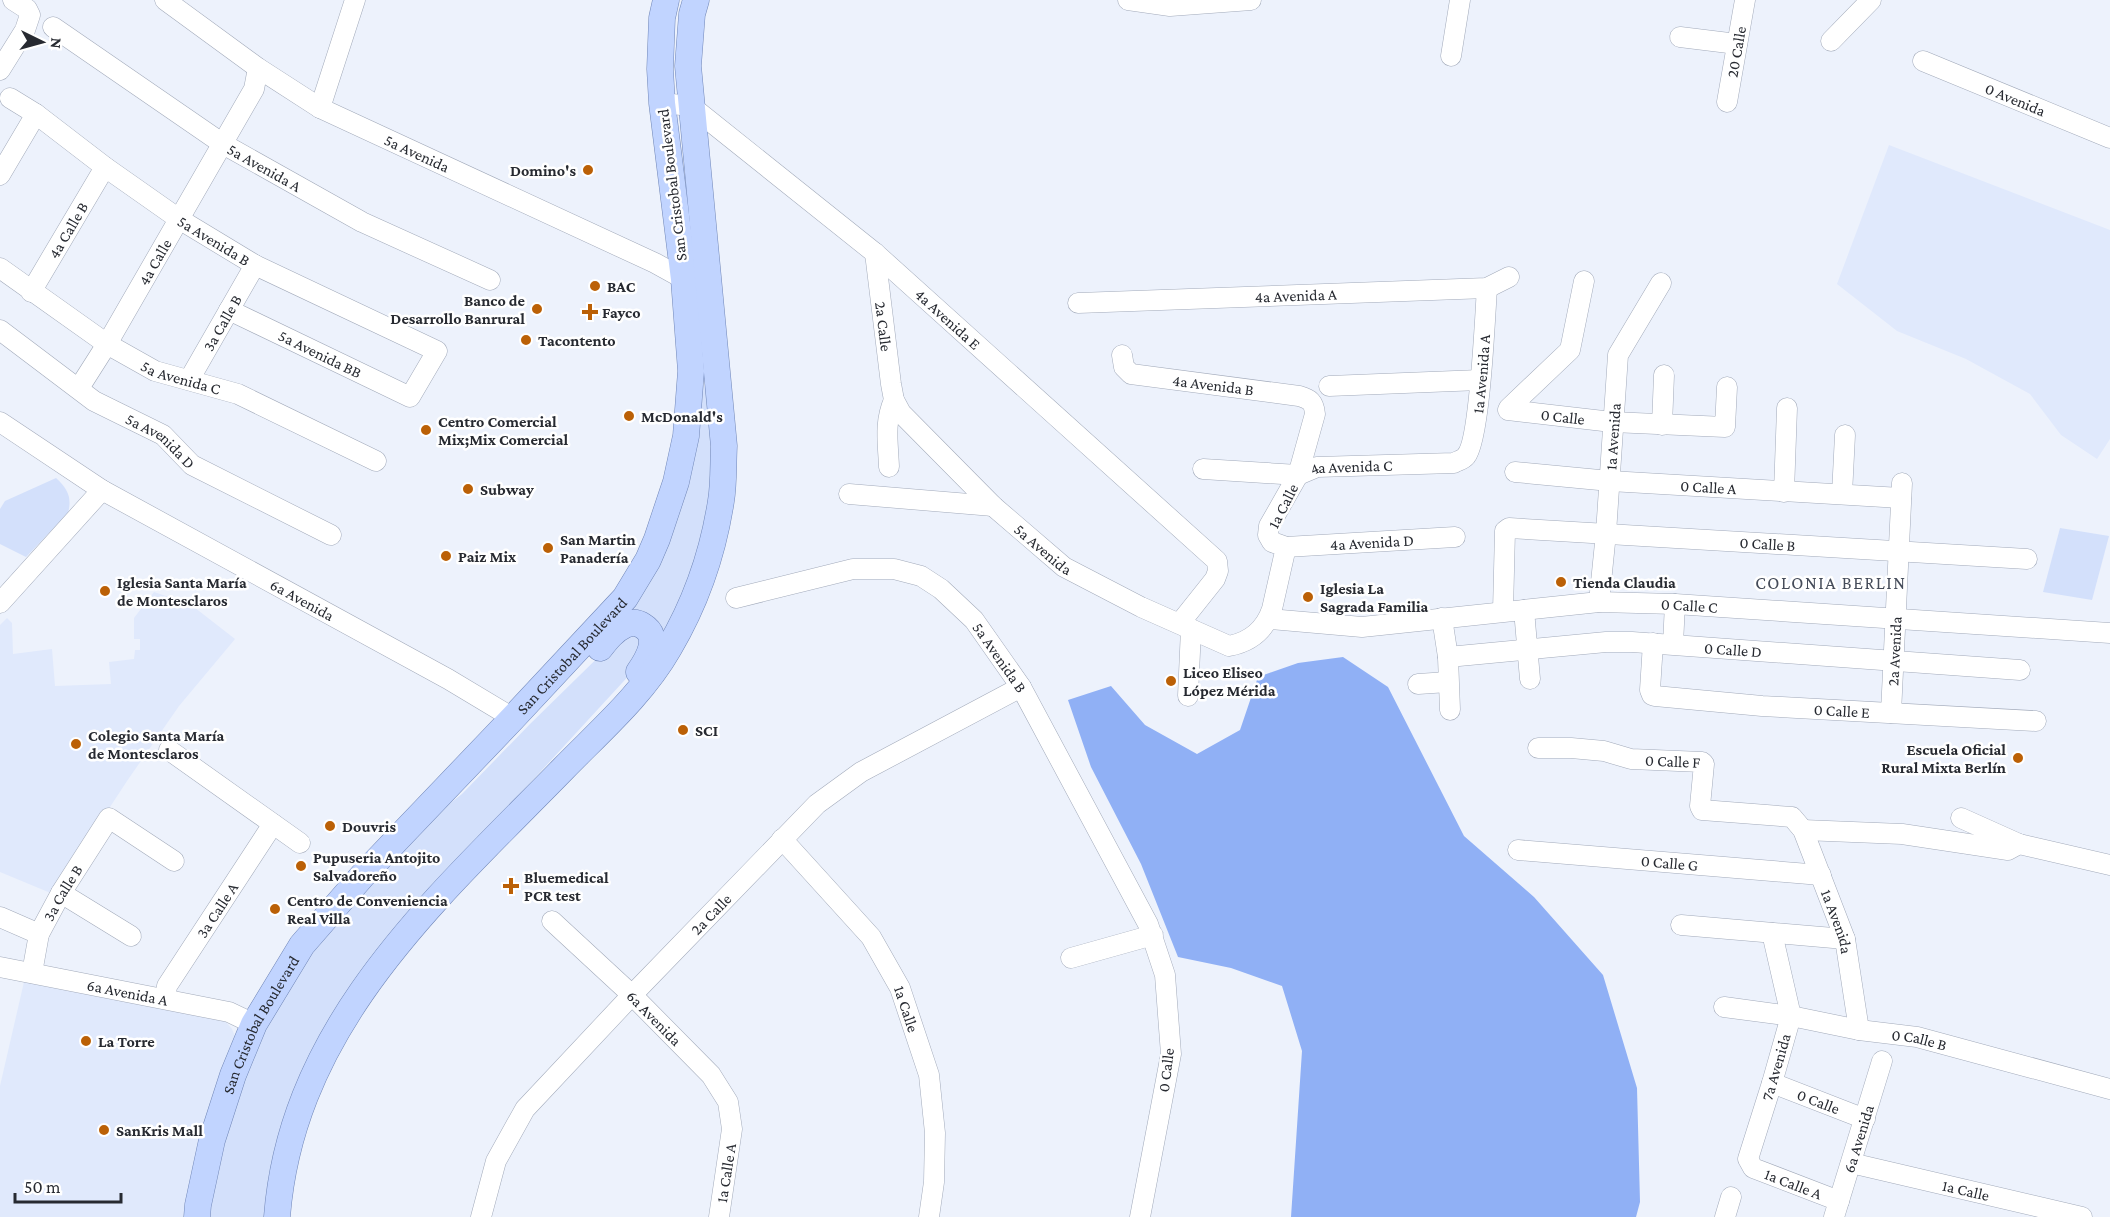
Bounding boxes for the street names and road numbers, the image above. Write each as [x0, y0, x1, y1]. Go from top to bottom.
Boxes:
street label: 20 Calle [1723, 25, 1749, 79]
street label: 0 Avenida [1983, 79, 2049, 119]
street label: San Cristobal Boulevard [654, 108, 690, 262]
street label: 5a Avenida [382, 131, 453, 176]
street label: 5a Avenida A [225, 140, 305, 195]
street label: 4a Calle B [44, 199, 91, 261]
street label: 5a Avenida B [175, 212, 253, 269]
street label: 4a Calle [134, 236, 174, 288]
street label: 4a Avenida E [912, 285, 984, 353]
street label: 4a Avenida A [1254, 285, 1338, 305]
street label: 3a Calle B [199, 291, 245, 354]
street label: 2a Calle [872, 300, 895, 352]
street label: 5a Avenida BB [276, 327, 364, 381]
street label: 1a Avenida A [1469, 333, 1493, 415]
street label: 5a Avenida C [138, 357, 223, 397]
street label: 4a Avenida B [1171, 372, 1255, 398]
street label: 1a Avenida [1602, 402, 1623, 471]
street label: 0 Calle [1540, 405, 1586, 427]
street label: 5a Avenida D [123, 410, 199, 472]
street label: 4a Avenida C [1307, 456, 1393, 478]
street label: 0 Calle A [1680, 477, 1738, 497]
street label: 1a Calle [1265, 481, 1301, 531]
street label: 5a Avenida [1011, 520, 1075, 578]
street label: 4a Avenida D [1329, 531, 1414, 553]
street label: 0 Calle B [1739, 533, 1796, 554]
street label: 6a Avenida [268, 575, 338, 624]
street label: San Cristobal Boulevard [513, 593, 630, 717]
street label: 0 Calle C [1661, 595, 1718, 615]
street label: 2a Avenida [1884, 615, 1904, 686]
street label: 5a Avenida B [970, 619, 1031, 696]
street label: 0 Calle D [1704, 639, 1763, 660]
street label: 0 Calle E [1813, 700, 1870, 720]
street label: 0 Calle F [1645, 751, 1701, 770]
street label: 0 Calle G [1640, 852, 1699, 873]
street label: 3a Calle B [39, 861, 85, 924]
street label: 3a Calle A [193, 879, 241, 941]
street label: 1a Avenida [1818, 887, 1856, 955]
street label: 2a Calle [687, 890, 734, 938]
street label: San Cristobal Boulevard [219, 952, 302, 1096]
street label: 6a Avenida A [86, 976, 170, 1009]
street label: 1a Calle [891, 983, 923, 1034]
street label: 6a Avenida [624, 987, 686, 1049]
street label: 0 Calle B [1891, 1026, 1949, 1053]
street label: 7a Avenida [1758, 1031, 1794, 1102]
street label: 0 Calle [1155, 1047, 1177, 1093]
street label: 0 Calle [1795, 1085, 1842, 1117]
street label: 6a Avenida [1840, 1102, 1877, 1175]
street label: 1a Calle A [713, 1141, 739, 1204]
street label: 1a Calle A [1762, 1165, 1825, 1202]
street label: 1a Calle [1941, 1176, 1991, 1204]

